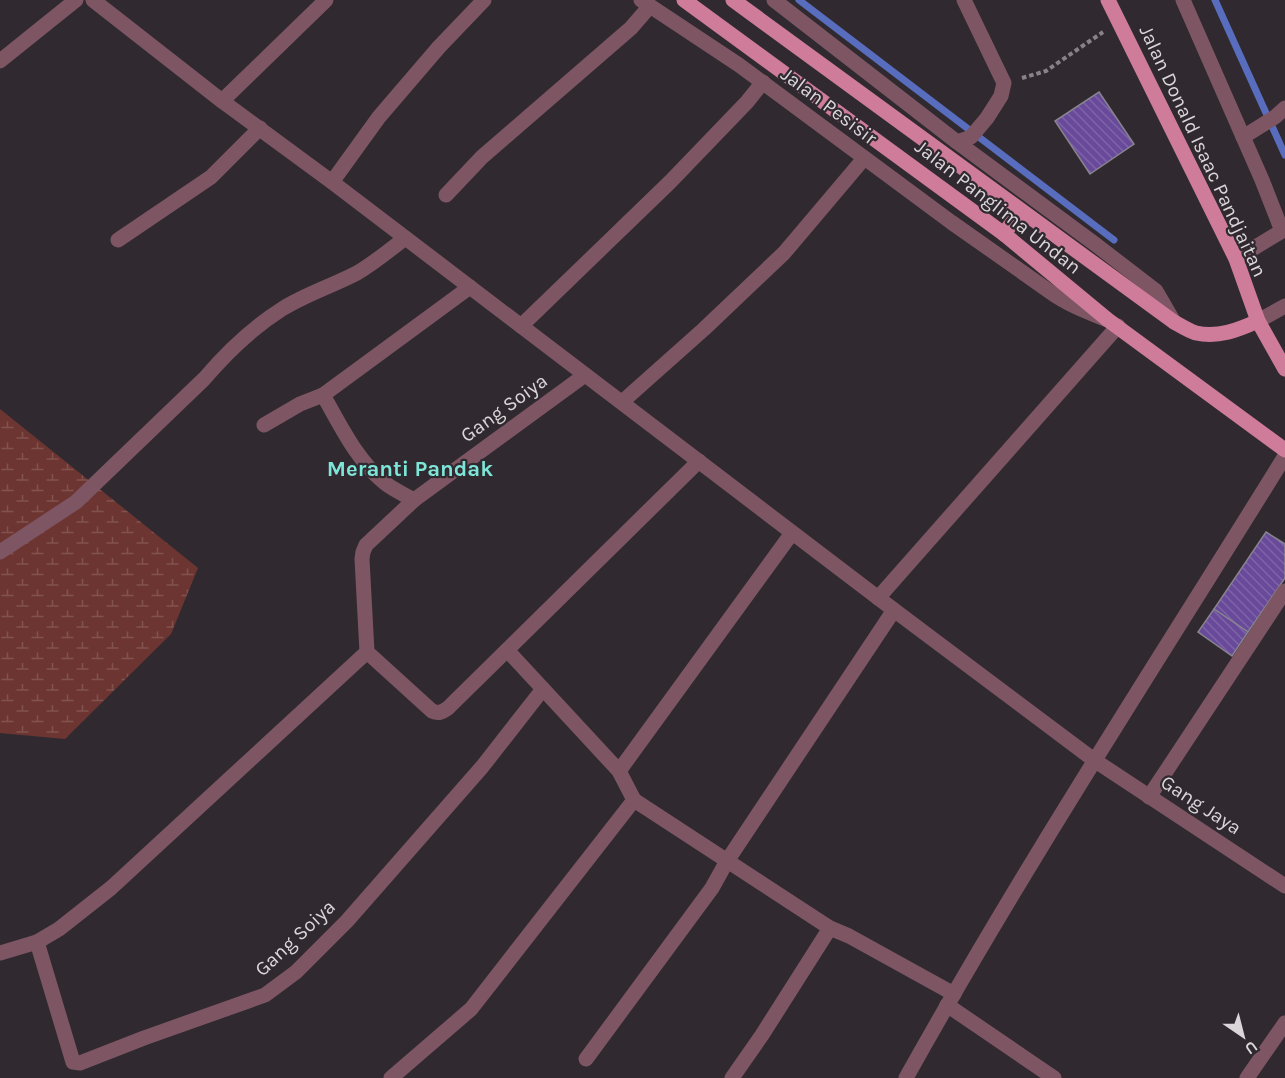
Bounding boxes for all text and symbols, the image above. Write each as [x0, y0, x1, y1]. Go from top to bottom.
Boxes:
street label: Jalan Donald Isaac Pandjaitan [1134, 22, 1272, 280]
street label: Jalan Pesisir [777, 63, 882, 150]
street label: Jalan Panglima Undan [911, 135, 1085, 279]
street label: Gang Soiya [456, 369, 552, 447]
district label: Meranti Pandak [327, 456, 493, 482]
street label: Gang Jaya [1156, 770, 1246, 840]
street label: Gang Soiya [250, 895, 340, 981]
north arrow [1213, 1006, 1273, 1066]
text: U [1241, 1037, 1261, 1059]

